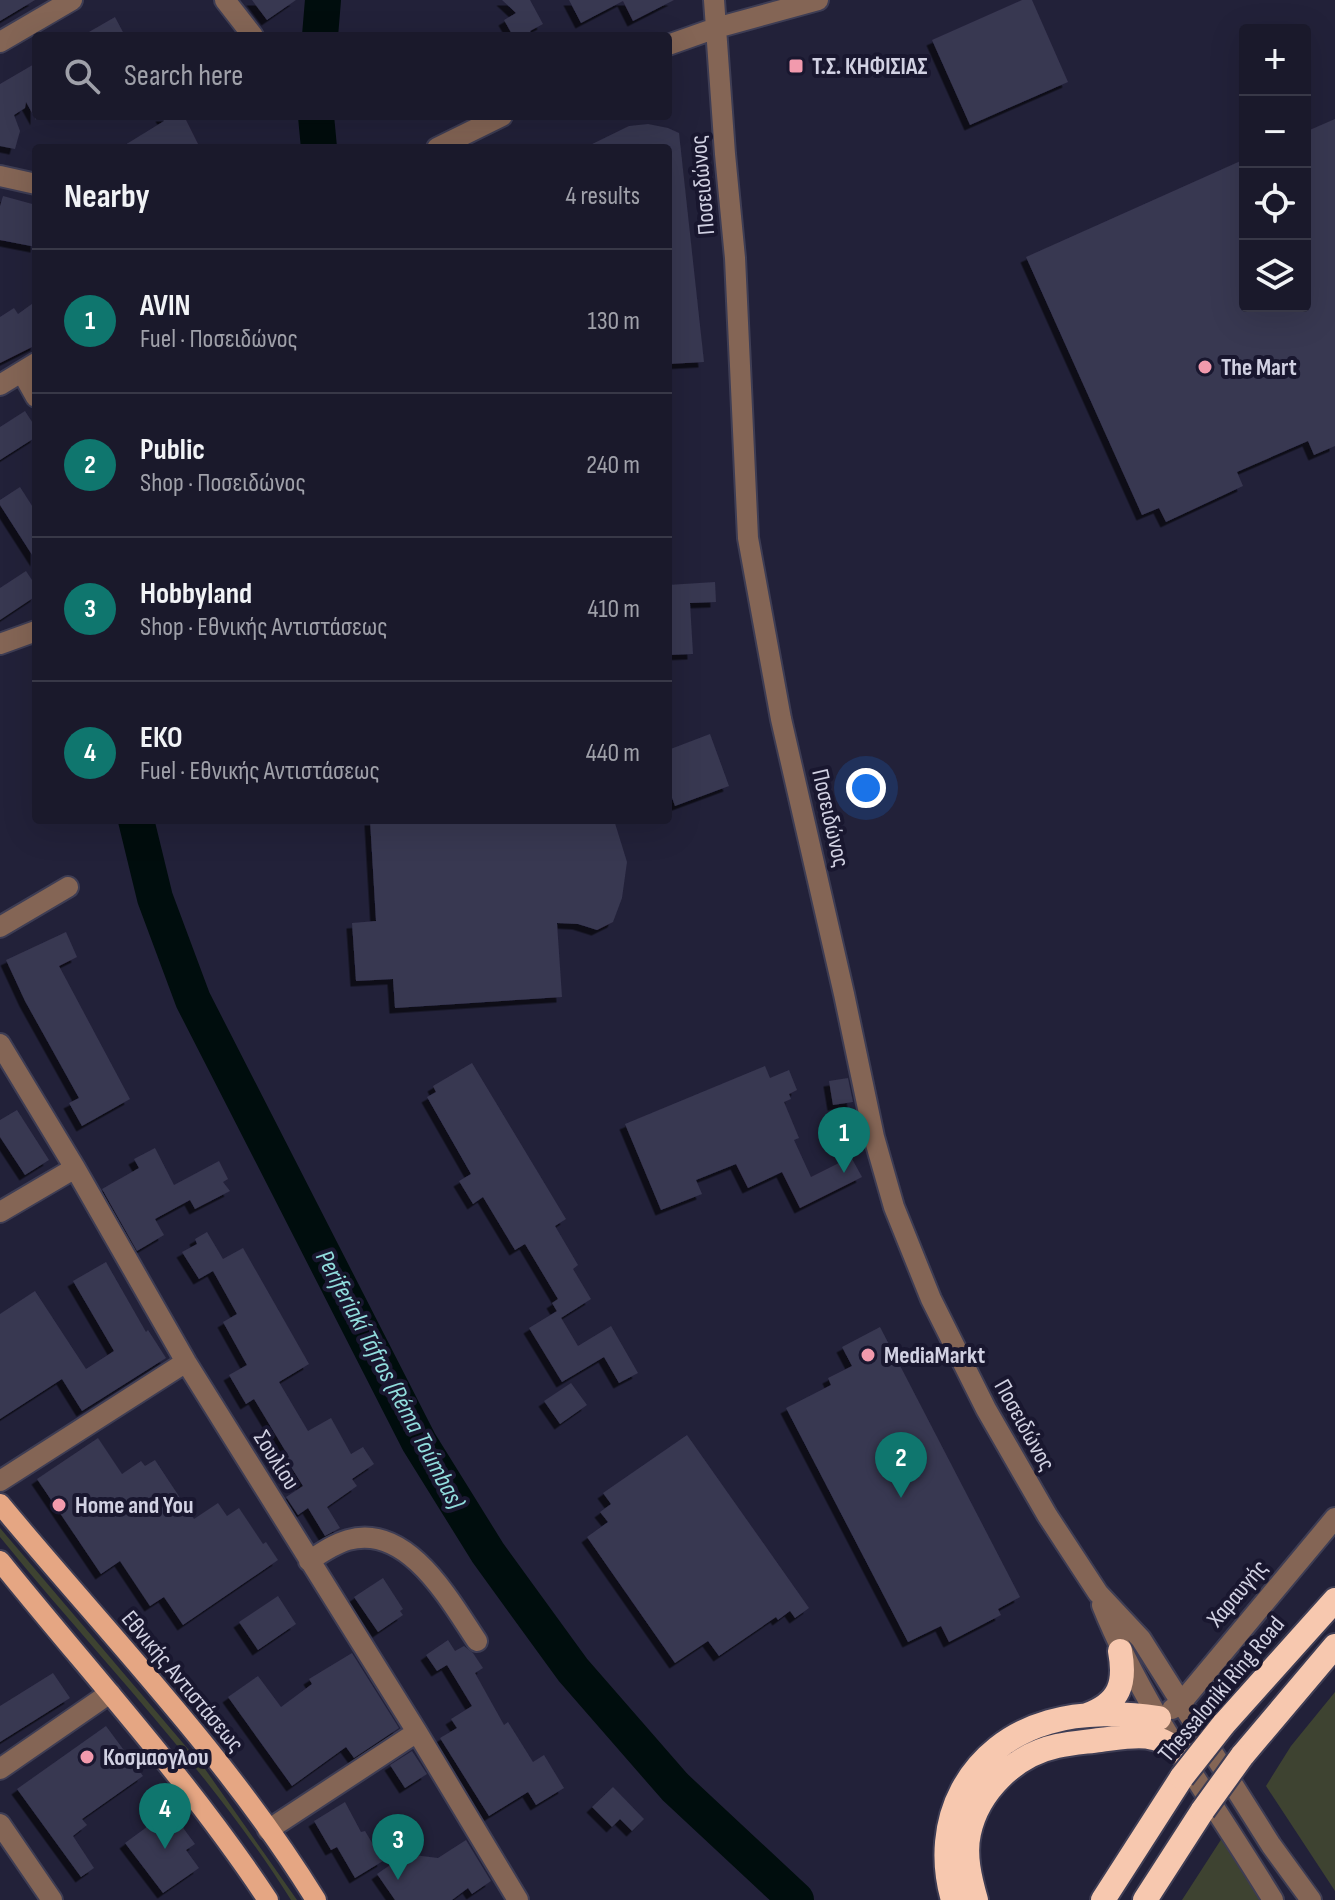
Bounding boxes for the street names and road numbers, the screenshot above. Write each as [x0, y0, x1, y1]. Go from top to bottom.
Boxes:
street label: Ποσειδώνος [684, 134, 721, 236]
street label: Ποσειδώνος [805, 766, 856, 870]
street label: Ποσειδώνος [988, 1374, 1062, 1476]
street label: Σουλίου [247, 1425, 306, 1495]
street label: Χαραυγής [1200, 1554, 1274, 1634]
street label: Εθνικής Αντιστάσεως [115, 1605, 250, 1758]
street label: Thessaloniki Ring Road [1152, 1611, 1291, 1768]

